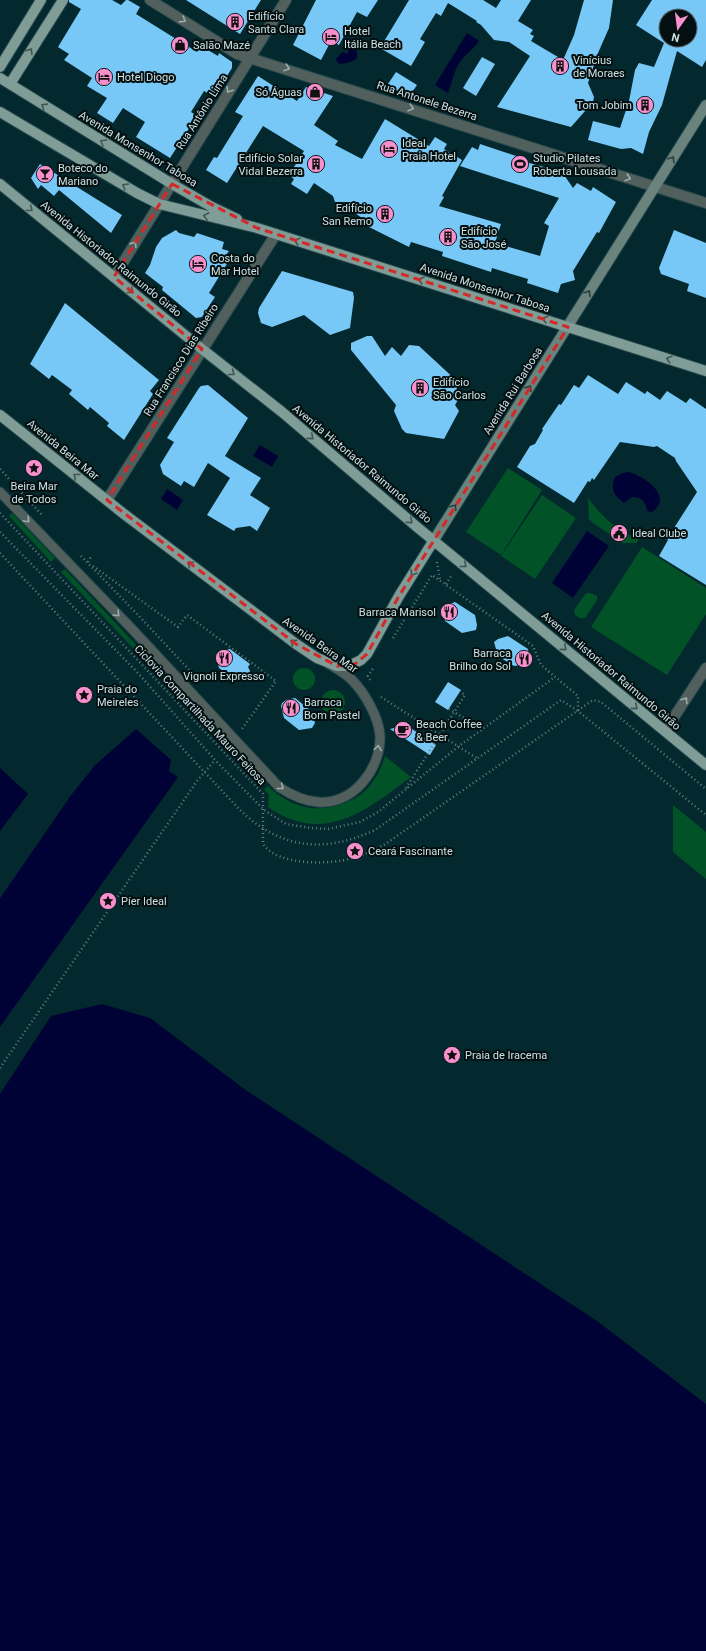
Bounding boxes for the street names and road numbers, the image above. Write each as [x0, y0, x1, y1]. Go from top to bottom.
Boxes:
street label: Rua Antônio Lima [174, 72, 230, 152]
street label: Rua Antonele Bezerra [375, 79, 479, 123]
street label: Avenida Monsenhor Tabosa [76, 108, 200, 190]
street label: Avenida Historiador Raimundo Girão [38, 198, 184, 320]
street label: Avenida Monsenhor Tabosa [418, 261, 552, 315]
street label: Rua Francisco Dias Ribeiro [141, 301, 221, 419]
street label: Avenida Rui Barbosa [481, 345, 545, 437]
street label: Avenida Historiador Raimundo Girão [290, 402, 434, 526]
street label: Avenida Beira Mar [24, 417, 102, 483]
street label: Avenida Historiador Raimundo Girão [539, 609, 683, 733]
street label: Avenida Beira Mar [280, 614, 360, 676]
street label: Ciclovia Compartilhada Mauro Feitosa [132, 642, 268, 788]

